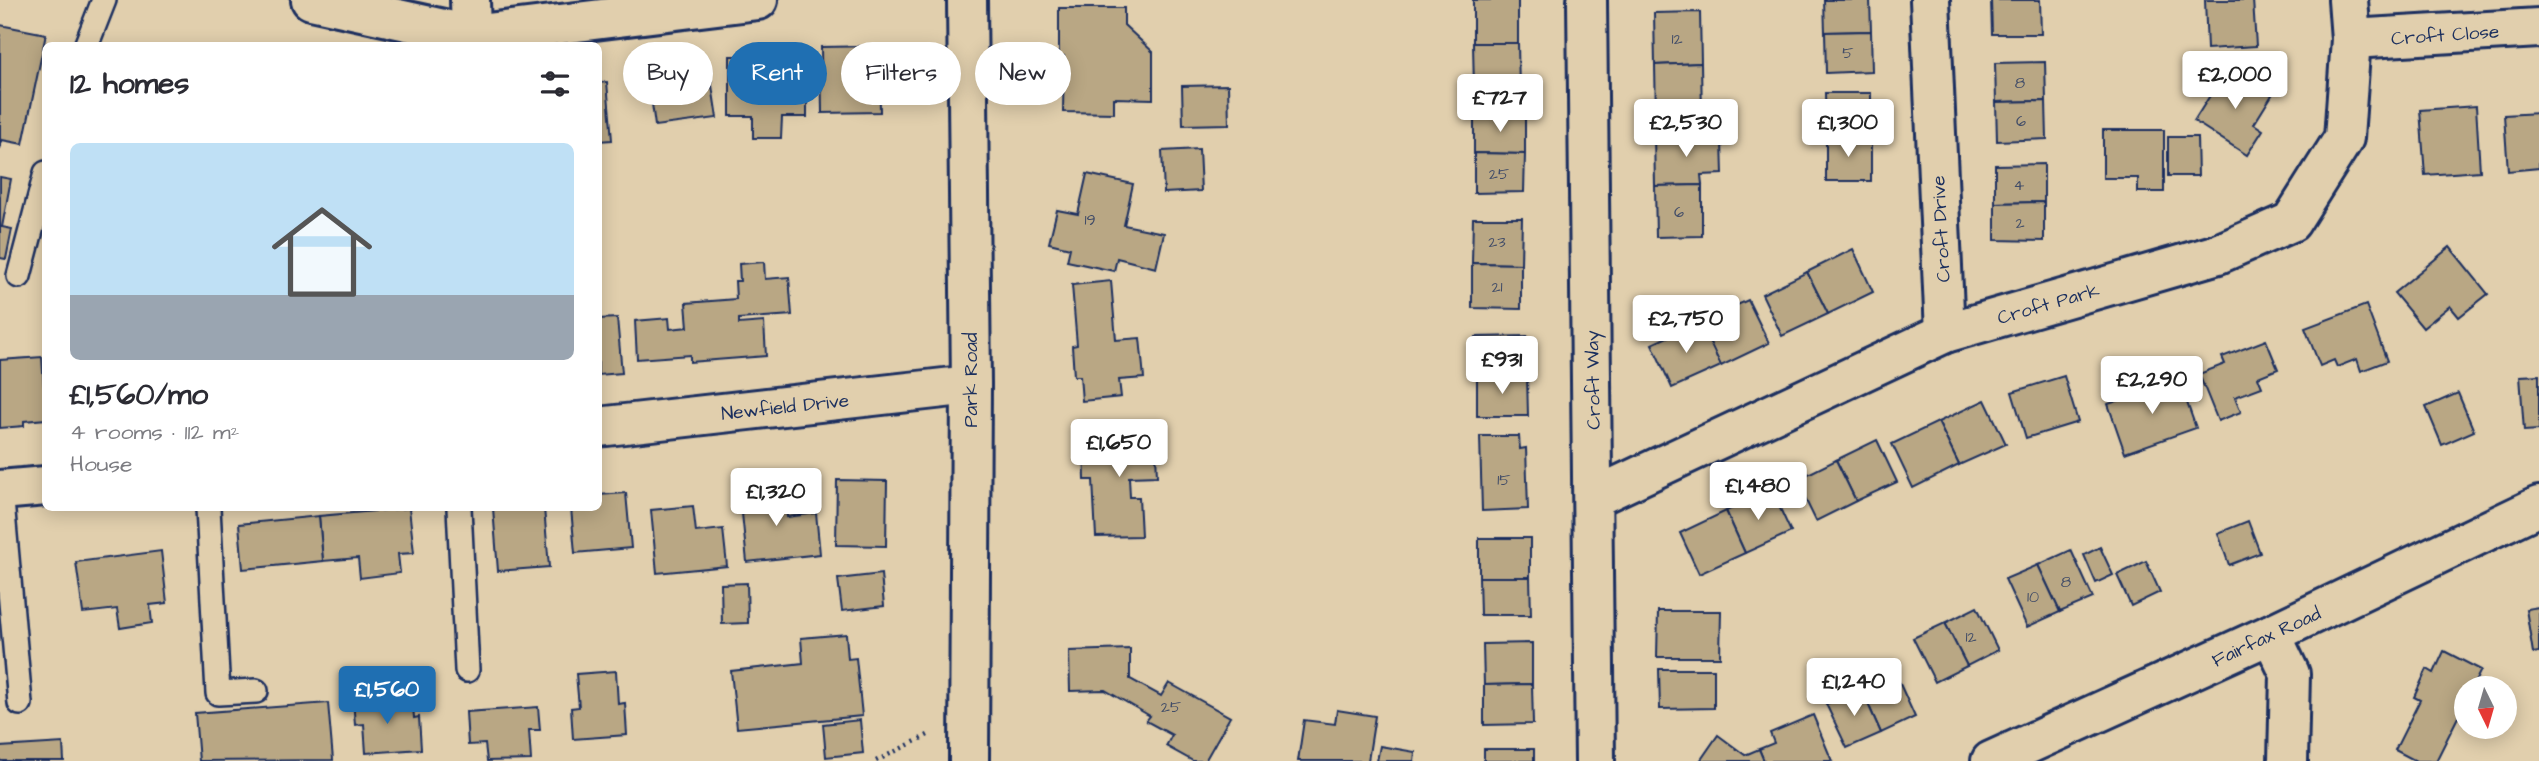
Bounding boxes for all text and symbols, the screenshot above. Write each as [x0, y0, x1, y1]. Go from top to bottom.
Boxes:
street label: Croft Close [2390, 18, 2500, 53]
house number: 12 [1671, 28, 1683, 50]
chip: Buy [623, 42, 713, 105]
chip: Rent [727, 42, 827, 105]
chip: Filters [841, 42, 961, 105]
chip: New [975, 42, 1071, 105]
house number: 5 [1842, 42, 1854, 64]
pin: £2,000 [2178, 52, 2292, 111]
text: £2,000 [2198, 58, 2272, 90]
text: 12 homes [70, 63, 189, 105]
icon: filters [536, 65, 574, 103]
house number: 8 [2015, 72, 2025, 94]
pin: £727 [1459, 74, 1541, 134]
text: £727 [1473, 81, 1527, 113]
pin: £2,530 [1629, 100, 1743, 159]
pin: £1,300 [1791, 100, 1905, 159]
text: £2,530 [1650, 106, 1722, 138]
text: £1,300 [1818, 106, 1878, 138]
house number: 6 [2016, 110, 2026, 132]
house number: 25 [1489, 163, 1510, 185]
house number: 4 [2014, 174, 2025, 196]
street label: Croft Drive [1925, 175, 1958, 283]
icon: home [259, 189, 385, 315]
house number: 6 [1674, 201, 1684, 223]
house number: 19 [1084, 209, 1096, 231]
house number: 2 [2015, 212, 2025, 234]
house number: 23 [1488, 231, 1506, 253]
house number: 21 [1491, 276, 1503, 298]
street label: Croft Park [1994, 277, 2103, 332]
pin: £2,750 [1629, 296, 1743, 355]
text: £2,750 [1649, 302, 1723, 334]
street label: Croft Way [1579, 330, 1609, 430]
street label: Park Road [958, 332, 985, 428]
pin: £931 [1461, 336, 1543, 396]
text: £931 [1482, 343, 1522, 375]
pin: £2,290 [2095, 356, 2209, 416]
text: £2,290 [2117, 363, 2187, 395]
text: £1,560/mo [70, 374, 208, 416]
street label: Newfield Drive [720, 387, 850, 428]
text: 4 rooms · 112 m² [70, 416, 239, 448]
pin: £1,650 [1062, 420, 1176, 479]
text: £1,650 [1087, 426, 1151, 458]
text: House [70, 448, 133, 480]
pin: £1,480 [1701, 462, 1815, 522]
pin: £1,320 [719, 468, 833, 528]
house number: 15 [1497, 469, 1511, 491]
text: £1,480 [1726, 469, 1790, 501]
text: £1,320 [747, 475, 805, 507]
house number: 8 [2061, 571, 2071, 593]
house number: 10 [2027, 586, 2039, 608]
street label: Fairfax Road [2208, 600, 2326, 674]
house number: 12 [1965, 626, 1977, 648]
pin: £1,240 [1797, 658, 1911, 718]
text: £1,240 [1823, 665, 1885, 697]
pin: £1,560 [330, 666, 444, 726]
text: £1,560 [355, 673, 419, 705]
north arrow [2454, 676, 2516, 738]
map controls [2454, 676, 2517, 739]
house number: 25 [1161, 696, 1182, 718]

